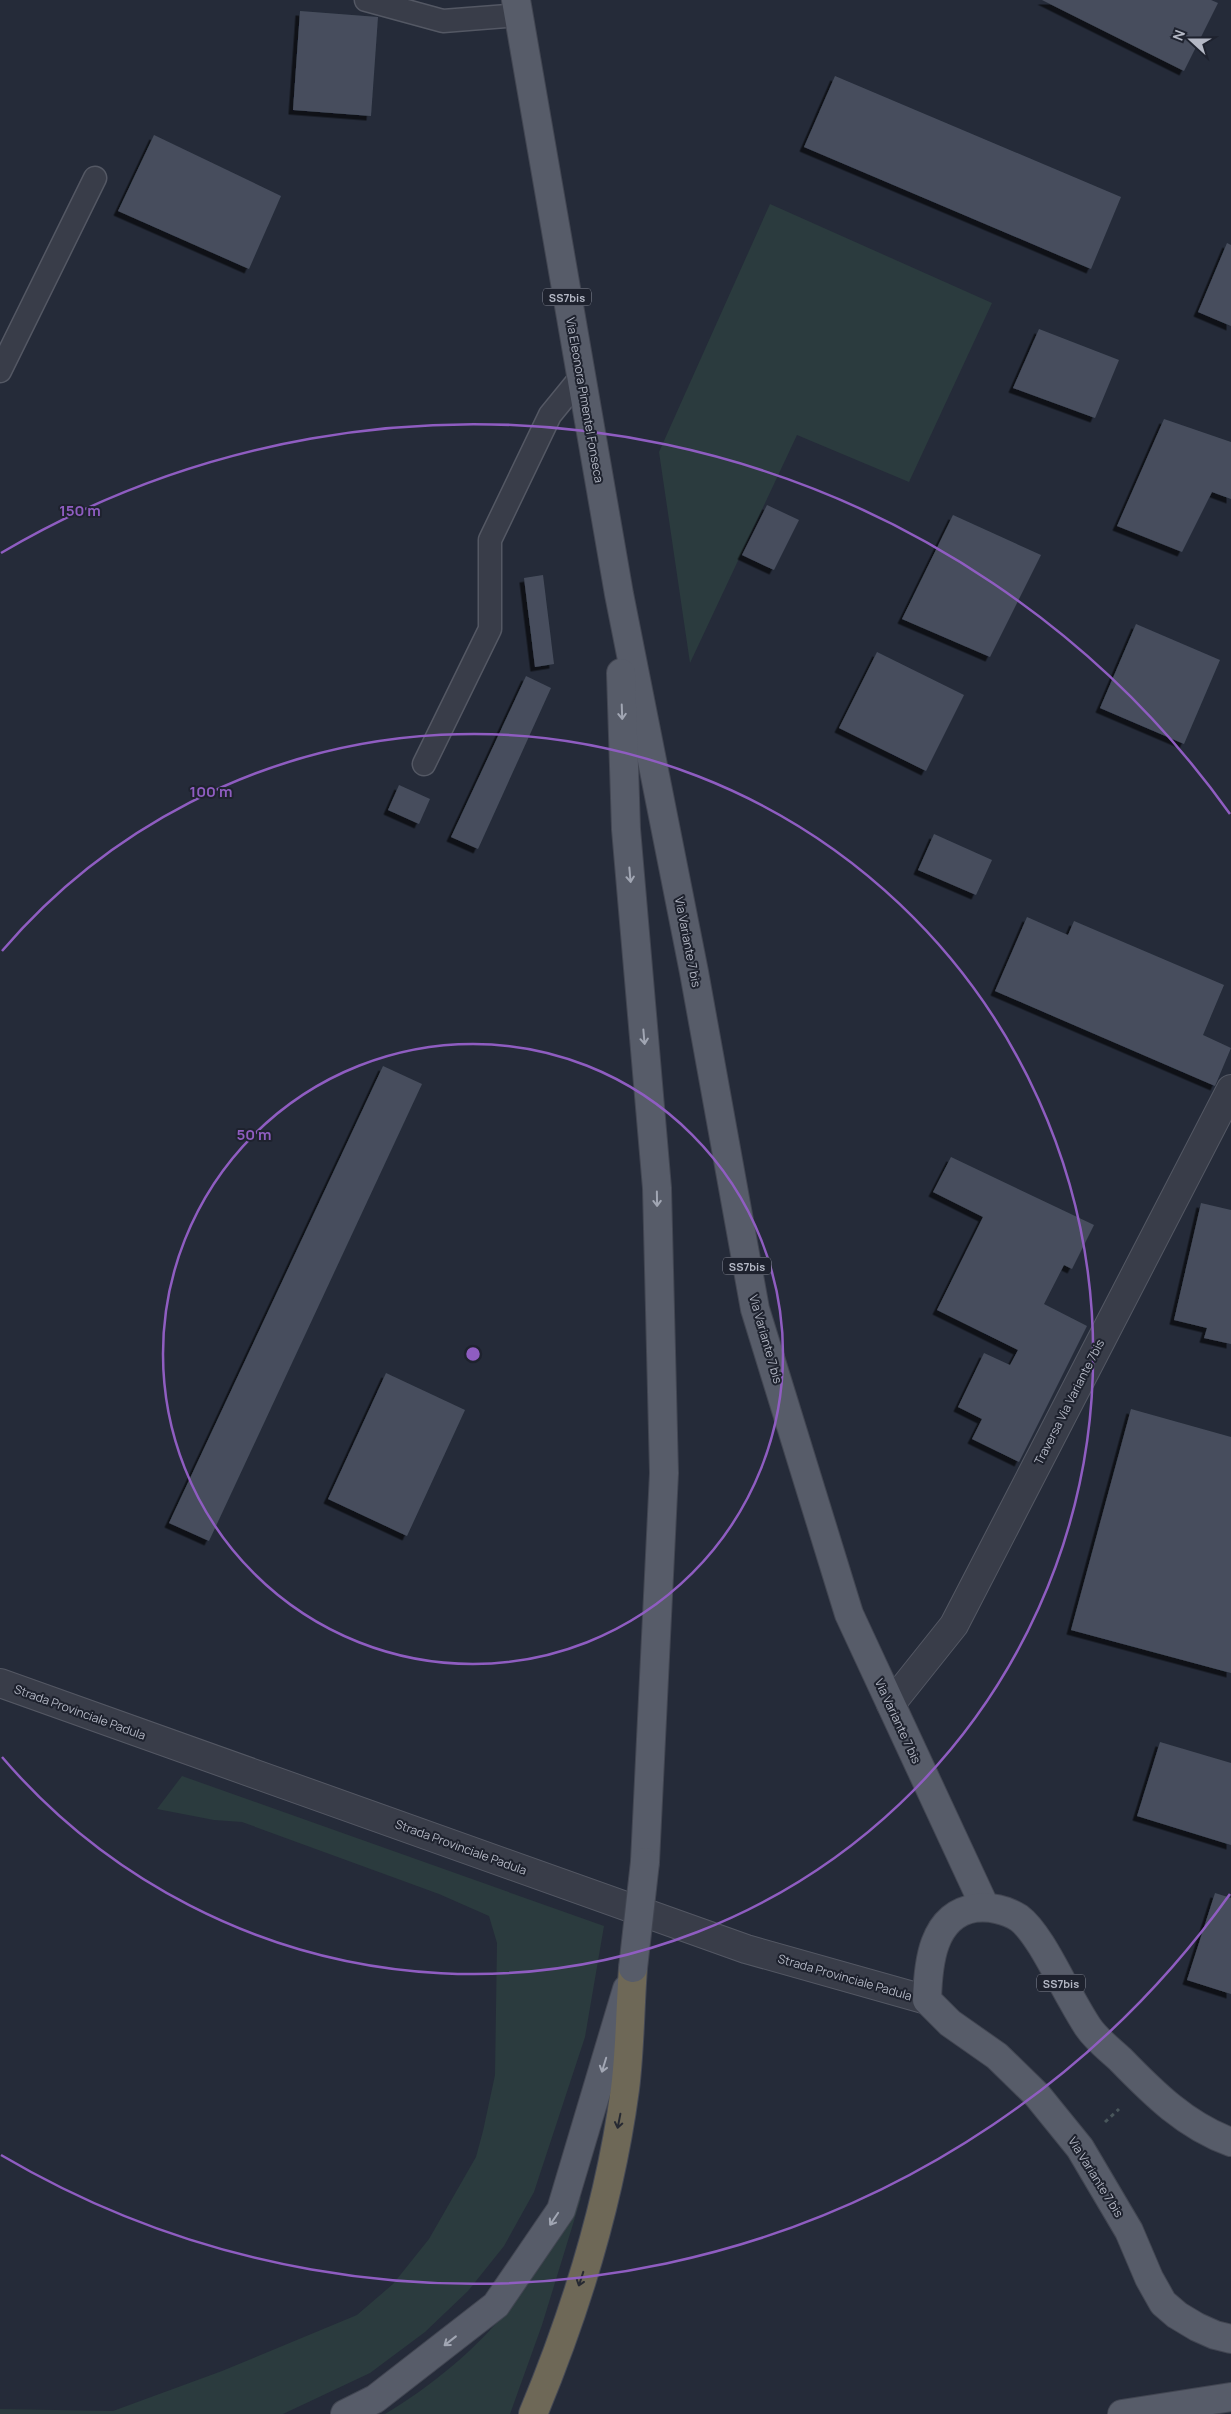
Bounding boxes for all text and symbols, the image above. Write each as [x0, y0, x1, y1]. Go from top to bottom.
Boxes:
north arrow [1166, 15, 1216, 65]
text: N [1168, 27, 1189, 43]
road number: SS7bis [543, 288, 591, 306]
street label: Via Eleonora Pimentel Fonseca [562, 316, 608, 484]
text: 150 m [59, 500, 101, 521]
one-way arrow [618, 704, 627, 720]
text: 100 m [190, 781, 232, 802]
one-way arrow [625, 866, 635, 882]
street label: Via Variante 7 bis [671, 895, 705, 989]
one-way arrow [639, 1028, 649, 1044]
text: 50 m [236, 1124, 272, 1145]
one-way arrow [652, 1190, 662, 1206]
road number: SS7bis [723, 1258, 771, 1274]
street label: Via Variante 7 bis [745, 1293, 787, 1385]
street label: Traversa Via Variante 7bis [1030, 1336, 1108, 1468]
centre of rings [464, 1345, 482, 1363]
street label: Via Variante 7 bis [871, 1676, 925, 1766]
street label: Strada Provinciale Padula [12, 1680, 148, 1744]
street label: Strada Provinciale Padula [393, 1815, 529, 1879]
street label: Strada Provinciale Padula [776, 1950, 914, 2004]
road number: SS7bis [1037, 1975, 1085, 1992]
one-way arrow [598, 2057, 608, 2073]
one-way arrow [613, 2113, 623, 2129]
street label: Via Variante 7 bis [1064, 2134, 1128, 2220]
one-way arrow [549, 2212, 559, 2226]
one-way arrow [576, 2270, 585, 2286]
one-way arrow [443, 2336, 457, 2346]

